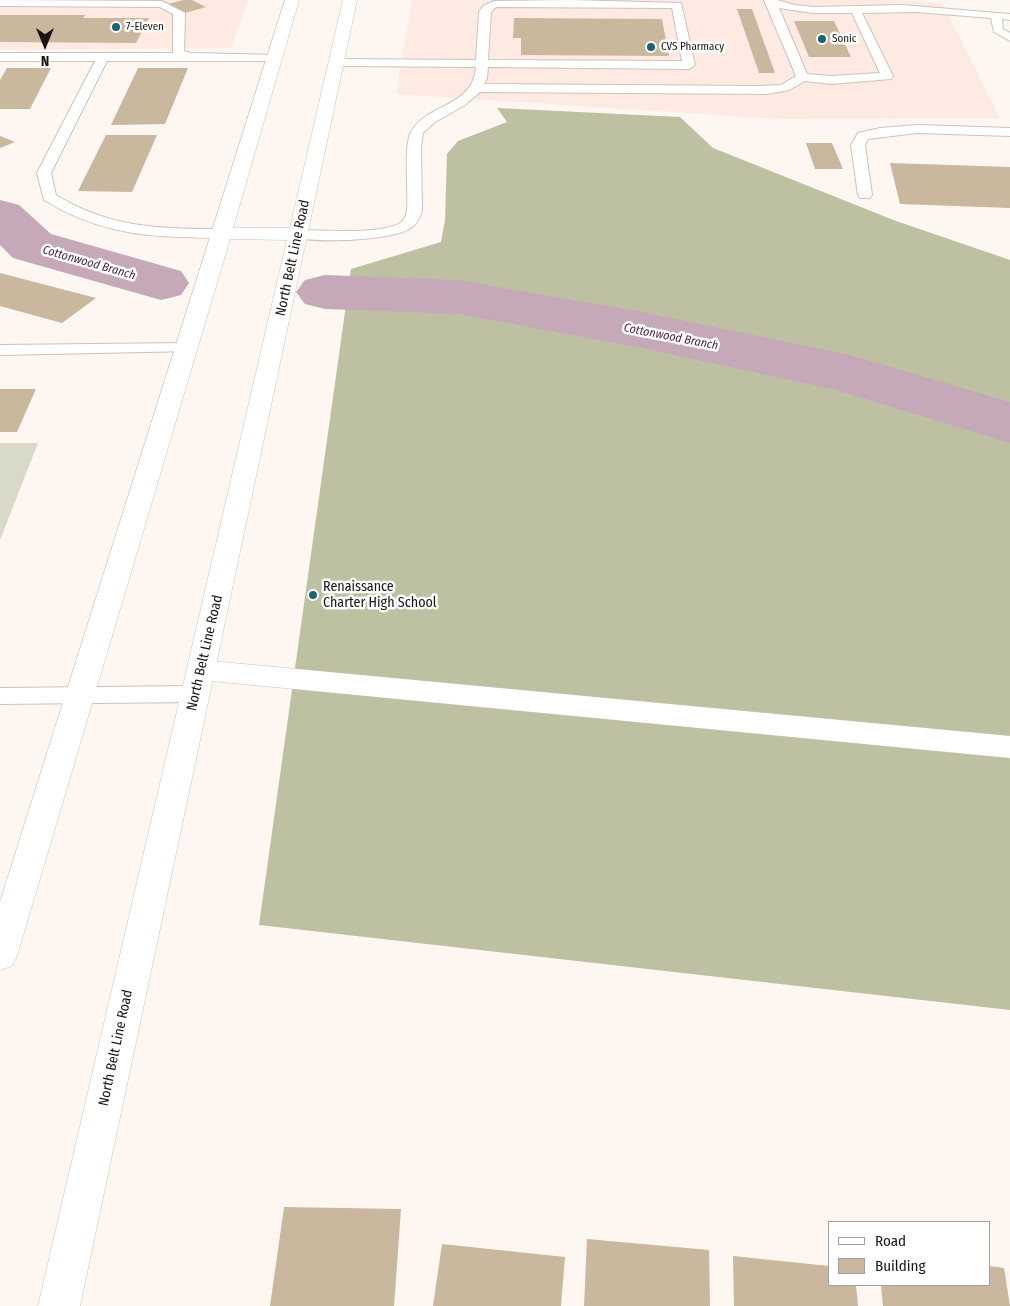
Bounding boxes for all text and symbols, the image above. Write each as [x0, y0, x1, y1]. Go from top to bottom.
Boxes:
north arrow [20, 20, 70, 70]
place label: 7-Eleven [126, 20, 164, 34]
marker: 7-Eleven [110, 21, 122, 33]
place label: Sonic [832, 32, 857, 46]
marker: Sonic [816, 33, 828, 45]
place label: CVS Pharmacy [661, 40, 724, 54]
marker: CVS Pharmacy [645, 41, 657, 53]
text: N [41, 52, 49, 69]
street label: North Belt Line Road [272, 198, 314, 318]
water label: Cottonwood Branch [41, 243, 137, 283]
water label: Cottonwood Branch [622, 321, 720, 353]
place label: Renaissance Charter High School [323, 579, 437, 612]
marker: Renaissance Charter High School [307, 589, 319, 601]
street label: North Belt Line Road [183, 593, 227, 713]
street label: North Belt Line Road [95, 988, 137, 1108]
legend [828, 1221, 990, 1286]
text: Road [875, 1232, 906, 1250]
text: Building [875, 1257, 926, 1275]

